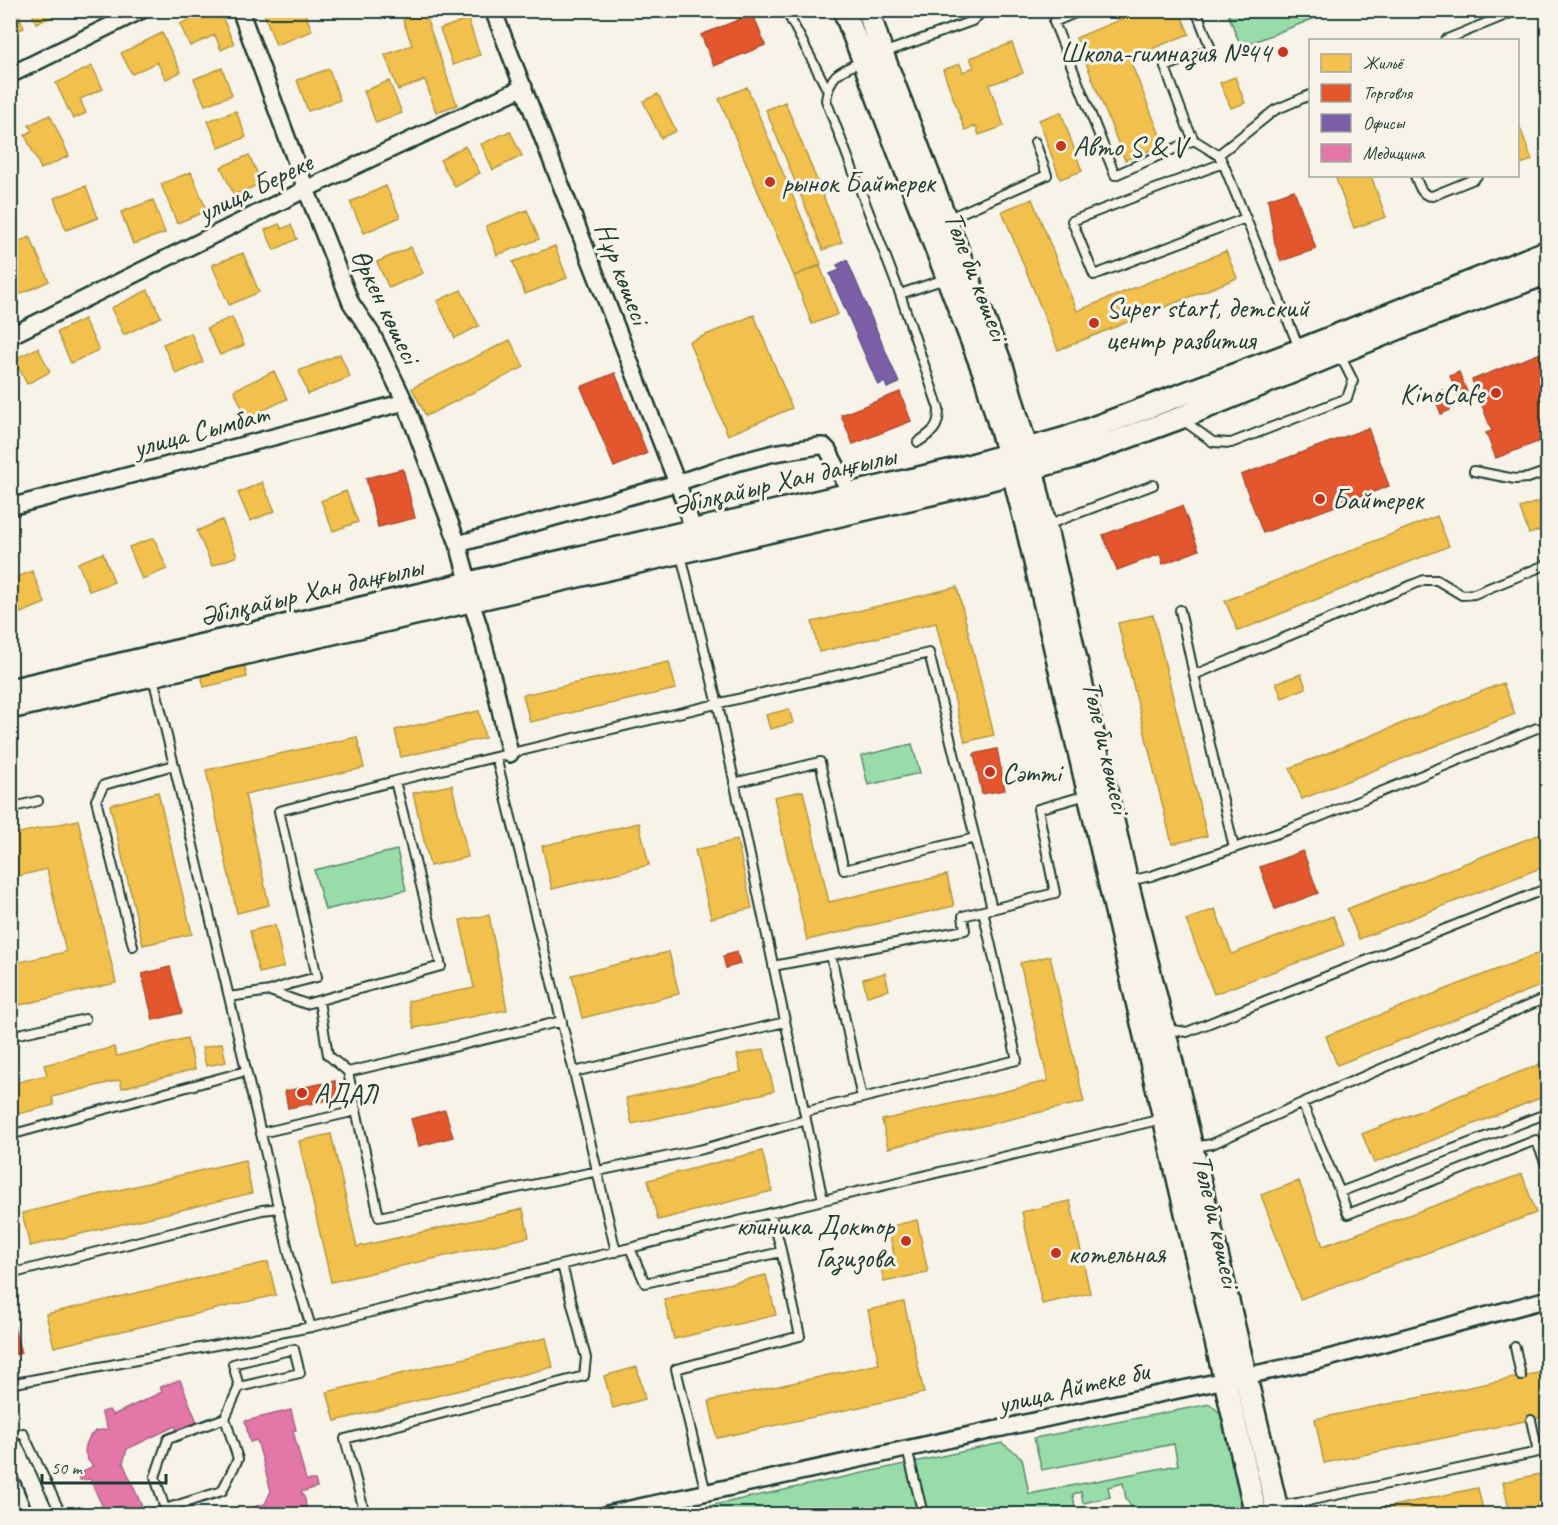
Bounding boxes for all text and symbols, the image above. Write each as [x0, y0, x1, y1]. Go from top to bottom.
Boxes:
place label: Школа-гимназия №44 [1060, 35, 1273, 71]
legend [1309, 39, 1519, 177]
marker: Школа-гимназия №44 [1276, 45, 1290, 59]
text: Жильё [1363, 52, 1405, 74]
text: Торговля [1363, 82, 1414, 104]
text: Офисы [1363, 112, 1406, 134]
place label: Авто S & V [1073, 129, 1191, 164]
marker: Авто S & V [1054, 139, 1068, 153]
text: Медицина [1363, 142, 1426, 164]
street label: улица Береке [190, 143, 320, 231]
place label: рынок Байтерек [782, 165, 937, 200]
marker: рынок Байтерек [763, 175, 777, 189]
street label: Төле би көшесі [936, 206, 1019, 349]
street label: Нұр көшесі [588, 217, 660, 332]
street label: Өркен көшесі [343, 243, 430, 372]
place label: Super start, детский центр развития [1106, 290, 1310, 357]
marker: Super start, детский центр развития [1087, 316, 1101, 330]
place label: KinoCafe [1400, 376, 1486, 411]
marker: KinoCafe [1489, 386, 1503, 400]
street label: улица Сымбат [127, 395, 274, 465]
street label: Әбілқайыр Хан даңғылы [669, 437, 901, 523]
place label: Байтерек [1332, 482, 1425, 517]
marker: Байтерек [1313, 492, 1327, 506]
street label: Әбілқайыр Хан даңғылы [196, 548, 428, 634]
street label: Төле би көшесі [1075, 677, 1140, 821]
place label: Cәтті [1002, 755, 1065, 790]
marker: Cәтті [983, 765, 997, 779]
place label: АДАЛ [314, 1076, 380, 1111]
marker: АДАЛ [295, 1086, 309, 1100]
street label: Төле би көшесі [1185, 1151, 1250, 1295]
place label: клиника Доктор Газизова [736, 1208, 896, 1276]
marker: клиника Доктор Газизова [899, 1234, 913, 1248]
place label: котельная [1068, 1236, 1166, 1271]
marker: котельная [1049, 1246, 1063, 1260]
street label: улица Айтеке би [992, 1352, 1155, 1422]
scale bar [42, 1447, 166, 1485]
text: 50 m [51, 1457, 84, 1479]

